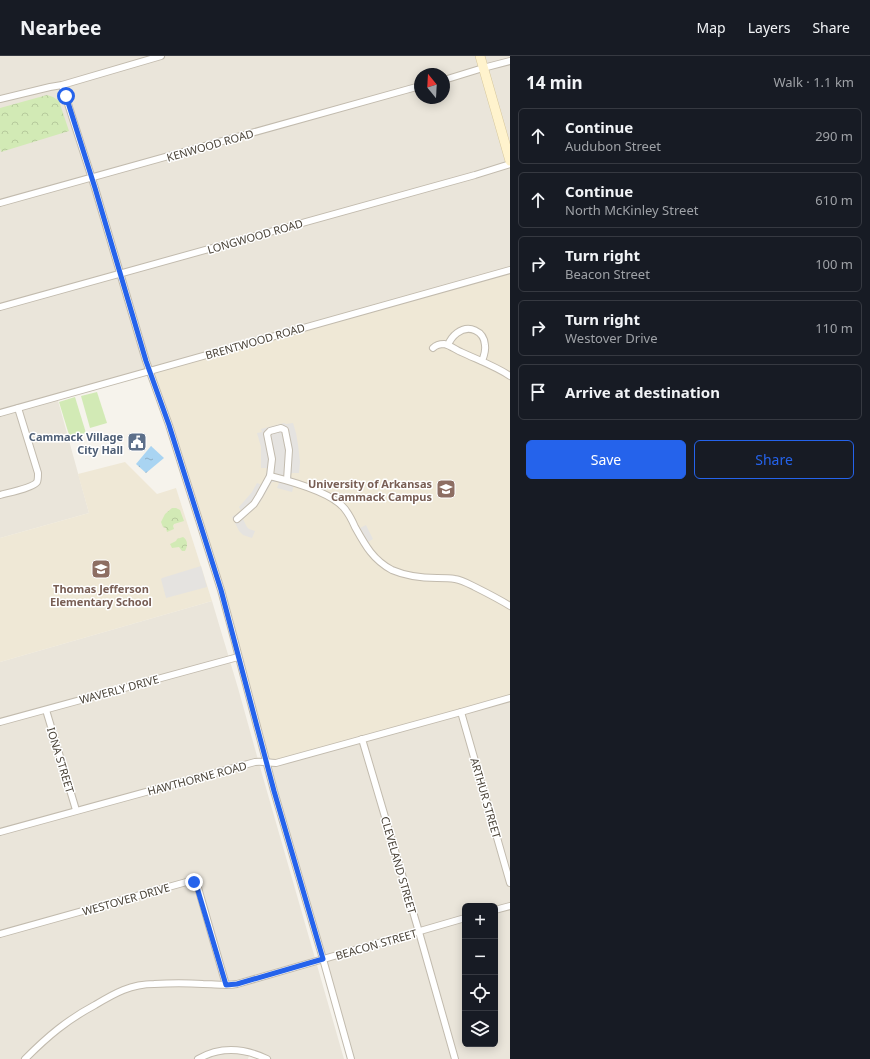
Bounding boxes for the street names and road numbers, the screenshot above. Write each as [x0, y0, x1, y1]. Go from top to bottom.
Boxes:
street label: KENWOOD ROAD [165, 125, 255, 165]
street label: LONGWOOD ROAD [205, 215, 305, 257]
street label: BRENTWOOD ROAD [203, 320, 307, 362]
street label: WAVERLY DRIVE [78, 671, 160, 707]
street label: IONA STREET [44, 725, 78, 795]
street label: ARTHUR STREET [467, 756, 505, 840]
street label: HAWTHORNE ROAD [146, 758, 248, 798]
street label: CLEVELAND STREET [378, 814, 420, 916]
street label: WESTOVER DRIVE [80, 879, 172, 919]
street label: BEACON STREET [334, 925, 418, 963]

